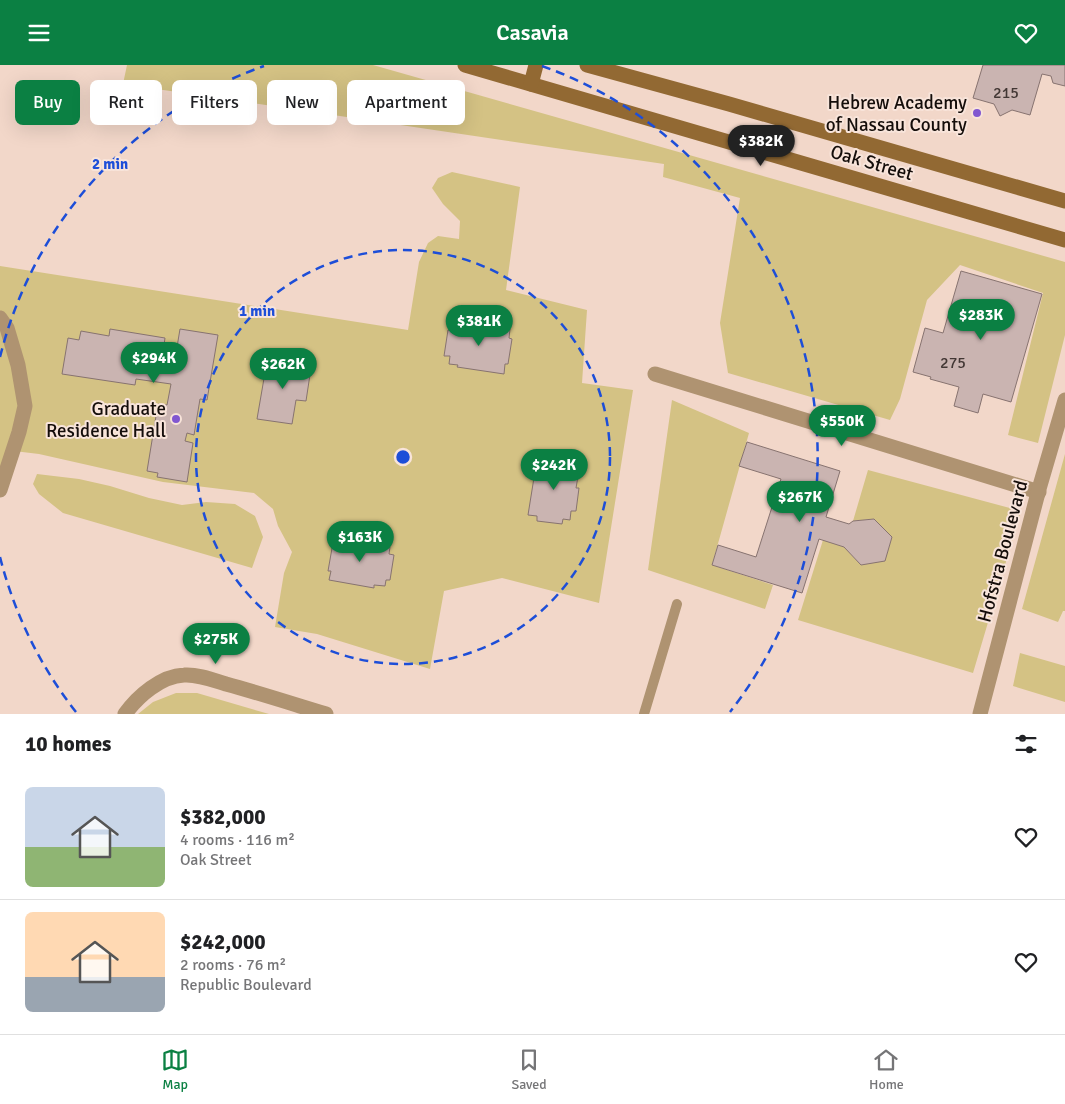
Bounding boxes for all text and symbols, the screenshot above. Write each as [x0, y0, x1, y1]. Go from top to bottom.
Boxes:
icon: menu [25, 19, 53, 47]
text: Casavia [496, 19, 569, 46]
icon: heart [1012, 19, 1040, 47]
chip: Buy [15, 80, 80, 125]
chip: Rent [90, 80, 162, 125]
chip: Filters [172, 80, 257, 125]
chip: New [267, 80, 337, 125]
chip: Apartment [347, 80, 465, 125]
house number: 215 [993, 83, 1019, 103]
place label: Hebrew Academy of Nassau County [826, 91, 967, 137]
marker: Hebrew Academy of Nassau County [971, 107, 983, 119]
pin: $382K [726, 124, 796, 167]
text: $382K [739, 131, 783, 151]
street label: Oak Street [828, 140, 916, 186]
text: 2 min [92, 155, 128, 173]
pin: $283K [946, 299, 1016, 341]
text: 1 min [239, 302, 275, 320]
pin: $381K [444, 305, 514, 347]
text: $283K [959, 305, 1003, 325]
text: $381K [457, 311, 501, 331]
pin: $294K [119, 341, 189, 384]
pin: $262K [248, 347, 318, 390]
text: $294K [132, 348, 176, 368]
house number: 275 [940, 353, 966, 373]
text: $262K [261, 354, 305, 374]
place label: Graduate Residence Hall [46, 397, 166, 443]
pin: $550K [807, 405, 877, 447]
text: $550K [820, 411, 864, 431]
marker: Graduate Residence Hall [170, 413, 182, 425]
centre of rings [394, 448, 412, 466]
pin: $242K [519, 449, 589, 491]
text: $242K [532, 455, 576, 475]
street label: Hofstra Boulevard [972, 478, 1033, 625]
pin: $267K [765, 481, 835, 523]
text: $267K [778, 487, 822, 507]
pin: $163K [325, 521, 395, 563]
text: $163K [338, 527, 382, 547]
pin: $275K [181, 623, 251, 665]
text: $275K [194, 629, 238, 649]
icon: filters [1012, 730, 1040, 758]
text: 10 homes [25, 731, 111, 757]
text: $382,000 [180, 804, 266, 830]
icon: home [65, 807, 125, 867]
icon: heart [1012, 823, 1040, 851]
text: 4 rooms · 116 m² [180, 830, 295, 850]
text: Oak Street [180, 850, 252, 870]
text: $242,000 [180, 929, 266, 955]
icon: home [65, 932, 125, 992]
icon: heart [1012, 948, 1040, 976]
text: 2 rooms · 76 m² [180, 955, 286, 975]
text: Republic Boulevard [180, 975, 312, 995]
tab: Map [161, 1046, 189, 1093]
tab: Saved [511, 1046, 547, 1093]
tab: Home [869, 1046, 904, 1093]

